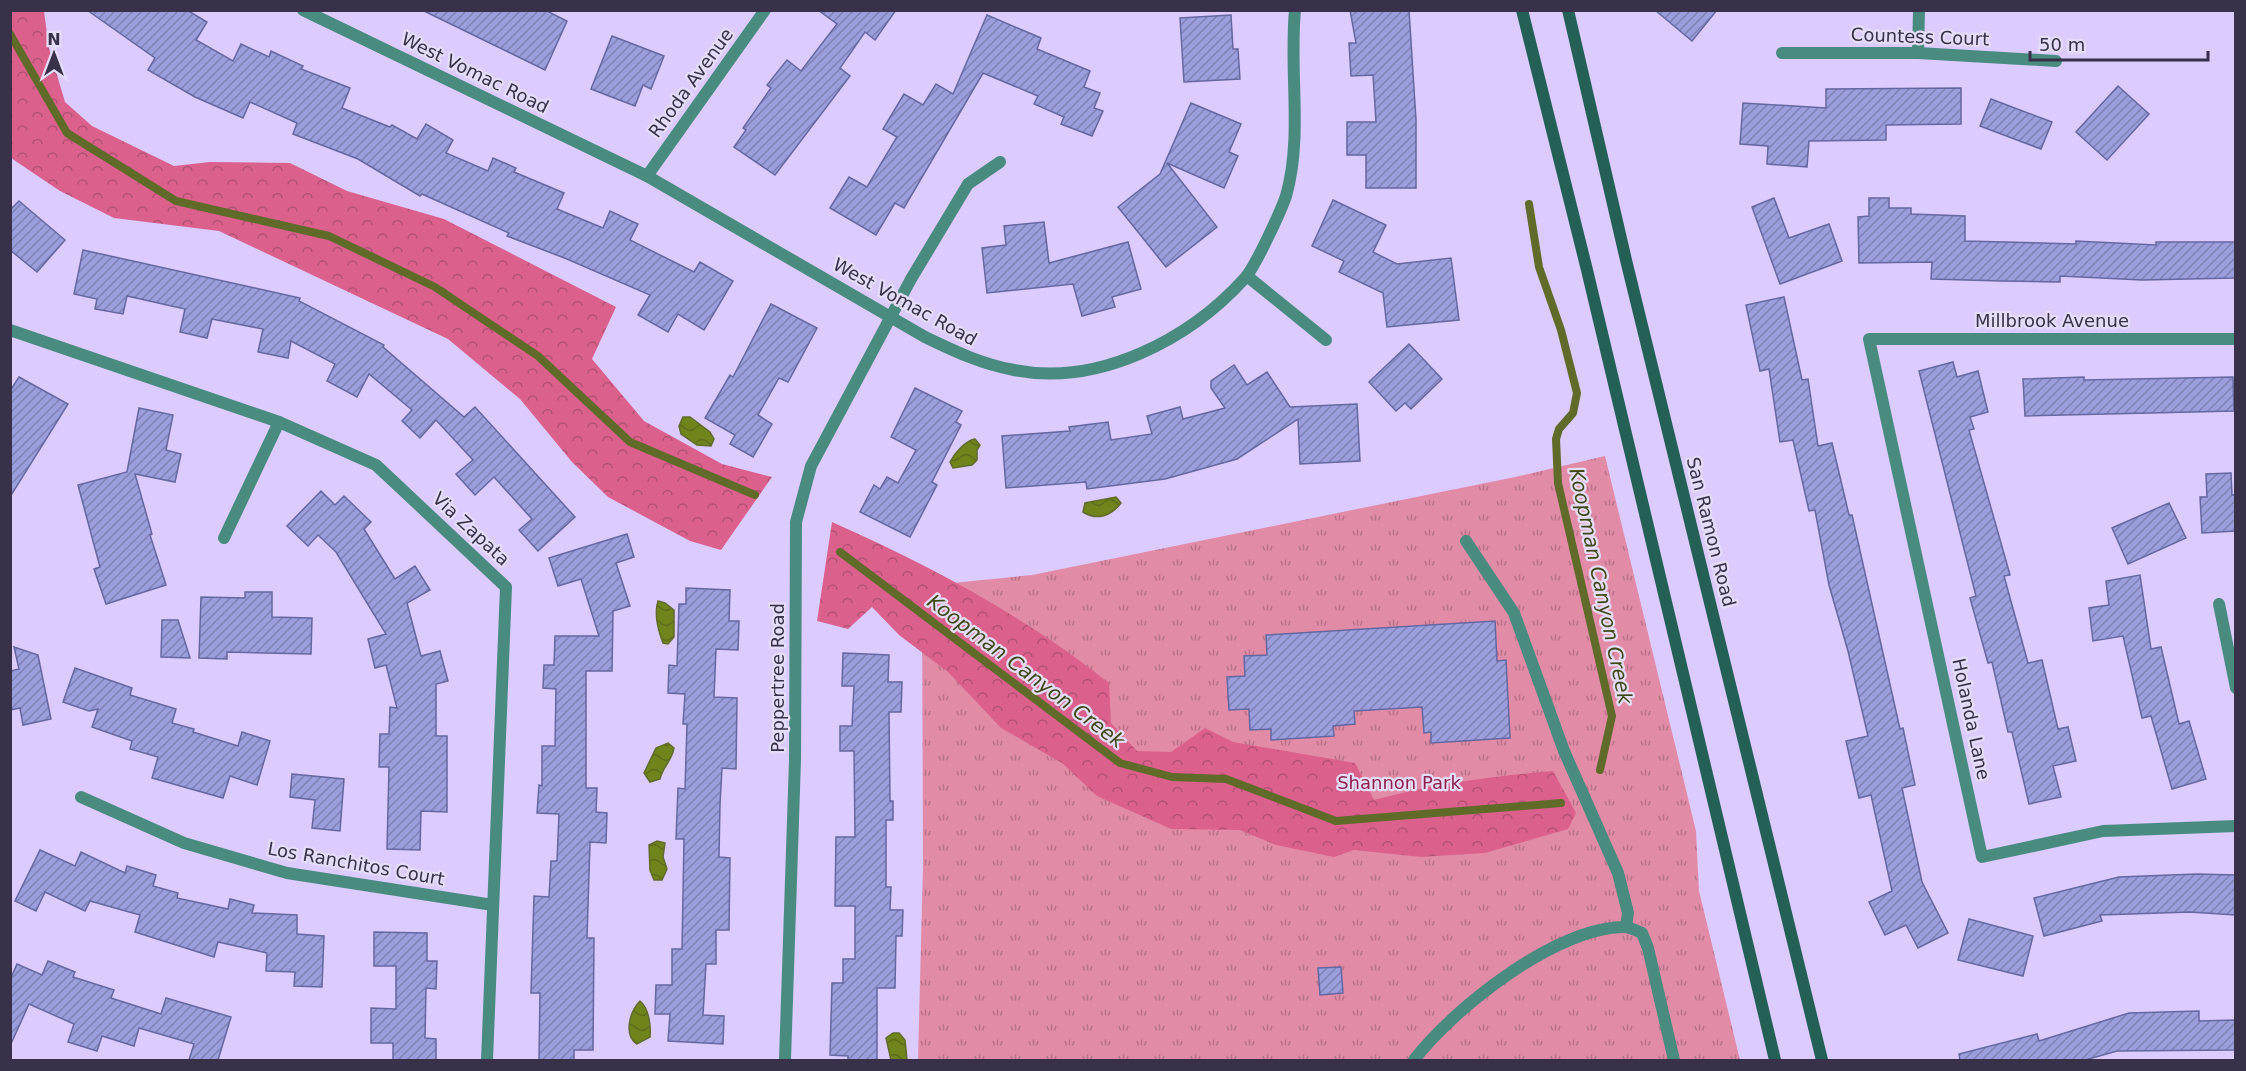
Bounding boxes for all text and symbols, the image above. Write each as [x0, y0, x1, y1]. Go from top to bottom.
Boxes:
north arrow [24, 24, 84, 84]
street label: Rhoda Avenue [644, 24, 737, 141]
street label: Countess Court [1850, 24, 1990, 49]
scale bar [2030, 24, 2208, 62]
street label: West Vomac Road [398, 28, 552, 117]
text: N [47, 30, 61, 49]
text: 50 m [2039, 34, 2085, 55]
street label: West Vomac Road [830, 253, 981, 350]
street label: Millbrook Avenue [1975, 310, 2129, 331]
street label: San Ramon Road [1683, 455, 1740, 609]
water label: Koopman Canyon Creek [1564, 466, 1638, 708]
street label: Via Zapata [428, 488, 514, 570]
water label: Koopman Canyon Creek [923, 589, 1130, 754]
street label: Peppertree Road [767, 603, 788, 753]
street label: Holanda Lane [1948, 656, 1995, 782]
park label: Shannon Park [1337, 772, 1461, 793]
street label: Los Ranchitos Court [266, 838, 446, 889]

